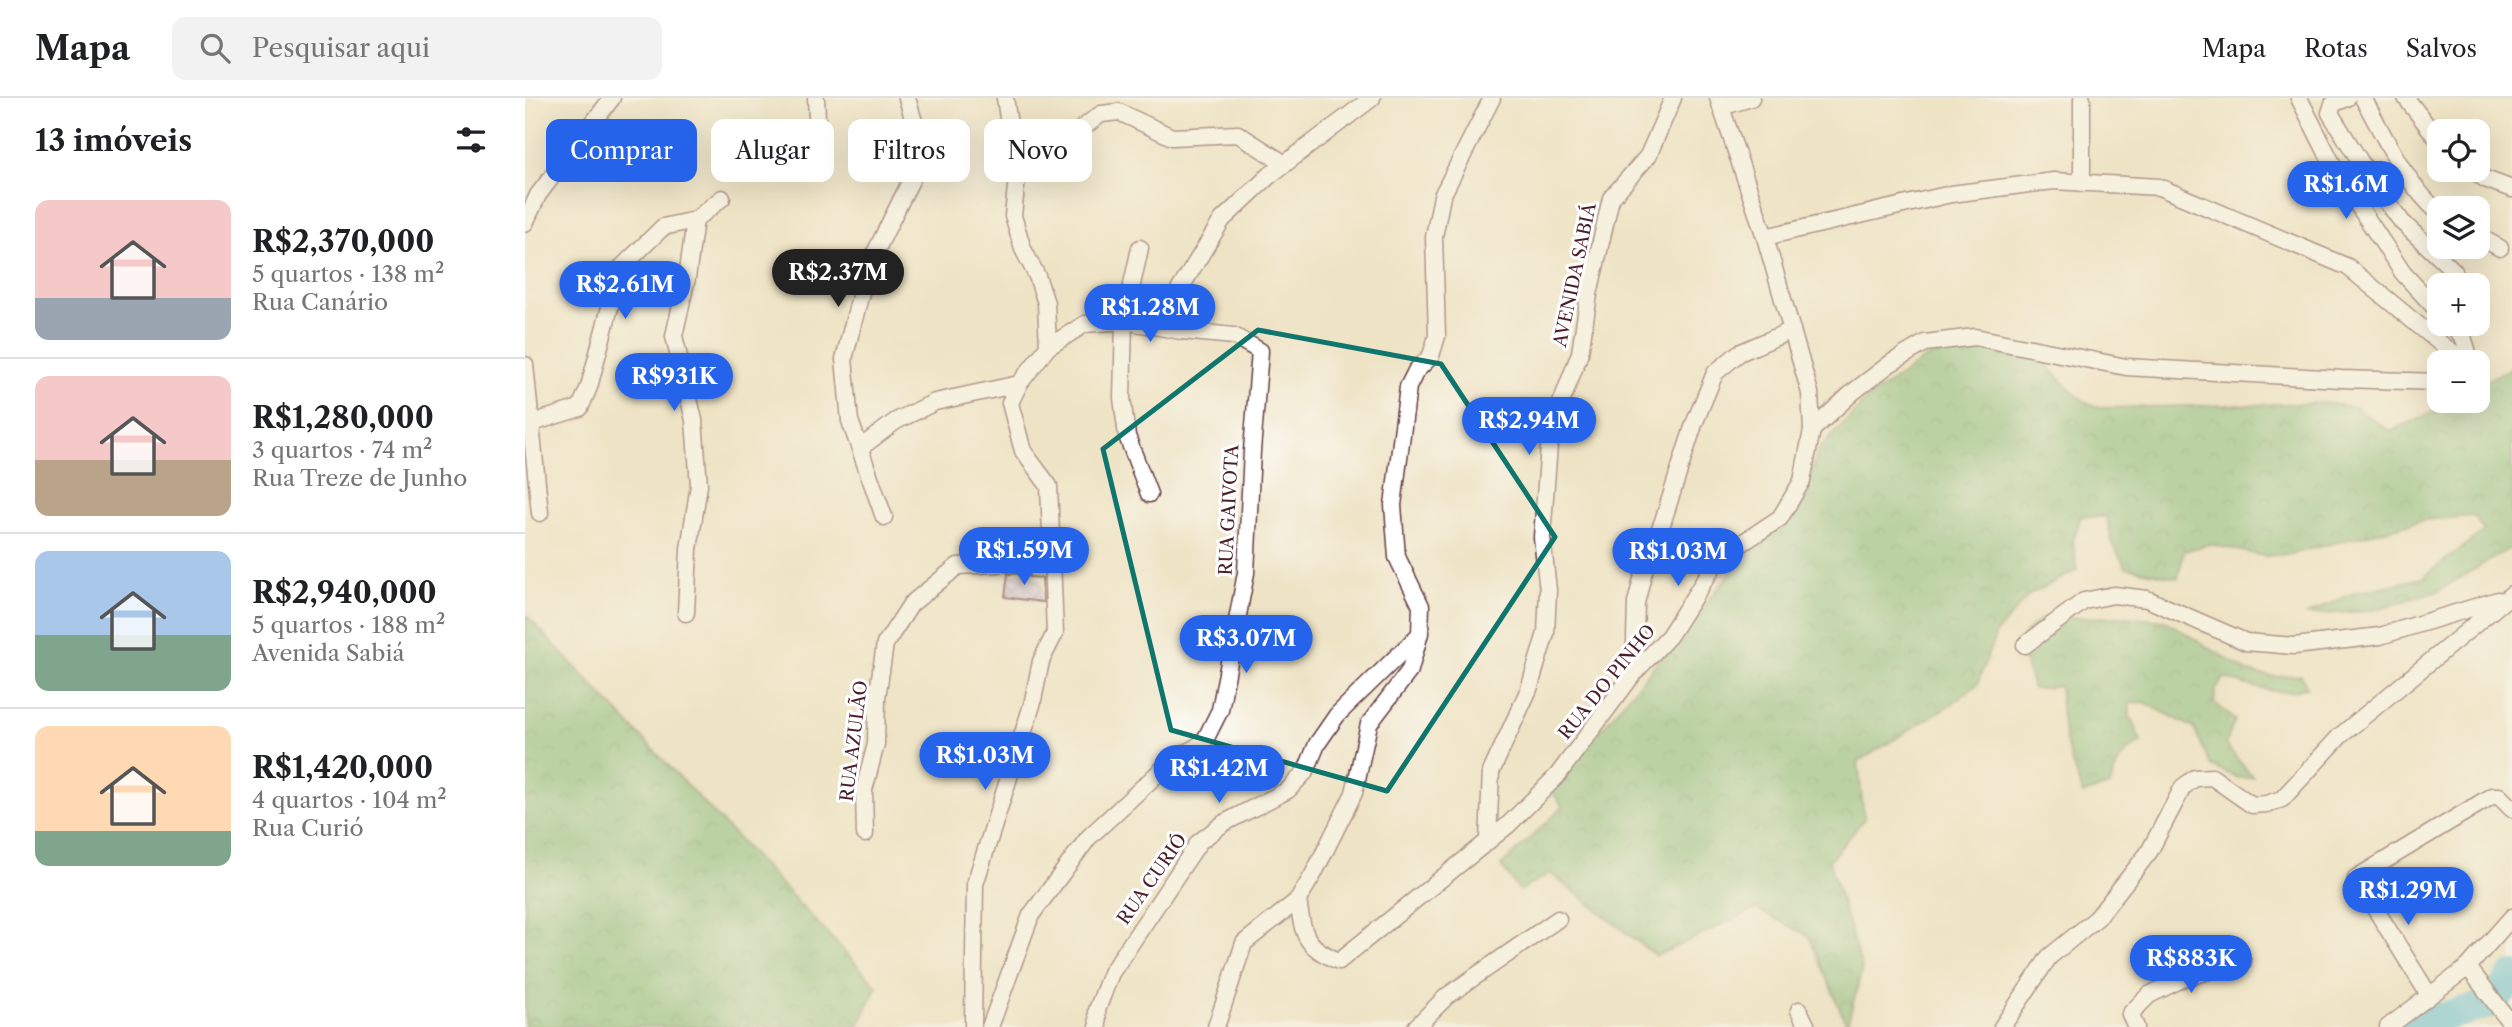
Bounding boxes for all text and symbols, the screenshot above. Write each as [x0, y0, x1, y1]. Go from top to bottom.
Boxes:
search box [172, 17, 662, 80]
text: Mapa [35, 28, 130, 69]
icon: search [196, 29, 234, 67]
text: Pesquisar aqui [252, 32, 430, 64]
text: Mapa [2202, 34, 2266, 63]
text: Rotas [2304, 34, 2368, 63]
text: Salvos [2406, 34, 2477, 63]
chip: Comprar [546, 119, 697, 182]
chip: Alugar [711, 119, 834, 182]
chip: Filtros [848, 119, 970, 182]
chip: Novo [984, 119, 1092, 182]
map controls [2427, 119, 2490, 413]
button: locate [2427, 119, 2490, 182]
icon: filters [452, 121, 490, 159]
text: 13 imóveis [35, 122, 192, 159]
pin: R$1.6M [2289, 162, 2403, 221]
text: R$1.6M [2303, 170, 2389, 198]
button: layers [2427, 196, 2490, 259]
street label: AVENIDA SABIÁ [1548, 200, 1601, 350]
text: R$2,370,000 [252, 223, 434, 260]
icon: home [91, 228, 175, 312]
pin: R$2.37M [773, 250, 903, 309]
text: R$2.37M [788, 258, 888, 286]
text: 5 quartos · 138 m² [252, 260, 444, 288]
pin: R$2.61M [560, 262, 690, 321]
text: R$2.61M [575, 270, 675, 298]
button: + [2427, 273, 2490, 336]
pin: R$1.28M [1085, 285, 1215, 344]
text: Rua Canário [252, 288, 388, 316]
text: R$1.28M [1100, 293, 1200, 321]
button: − [2427, 350, 2490, 413]
pin: R$931K [617, 354, 731, 413]
text: R$931K [631, 362, 717, 390]
pin: R$2.94M [1464, 398, 1594, 457]
text: R$1,280,000 [252, 399, 434, 436]
icon: home [91, 404, 175, 488]
text: R$2.94M [1478, 406, 1580, 434]
text: 3 quartos · 74 m² [252, 436, 433, 464]
street label: RUA GAIVOTA [1215, 443, 1243, 576]
text: Rua Treze de Junho [252, 464, 467, 492]
pin: R$1.59M [959, 528, 1089, 587]
pin: R$1.03M [1613, 528, 1743, 588]
text: R$1.59M [975, 536, 1073, 564]
text: R$1.03M [1628, 537, 1728, 565]
text: R$2,940,000 [252, 574, 437, 611]
icon: home [91, 579, 175, 663]
text: 5 quartos · 188 m² [252, 611, 445, 639]
pin: R$3.07M [1181, 616, 1311, 675]
street label: RUA DO PINHO [1554, 620, 1660, 744]
text: R$3.07M [1196, 624, 1296, 652]
text: Avenida Sabiá [252, 639, 405, 667]
street label: RUA AZULÃO [834, 679, 872, 803]
pin: R$1.03M [920, 732, 1050, 792]
text: R$1.03M [935, 741, 1035, 769]
pin: R$1.42M [1154, 746, 1284, 805]
text: R$1,420,000 [252, 749, 433, 786]
icon: home [91, 754, 175, 838]
text: R$1.42M [1170, 754, 1268, 782]
text: 4 quartos · 104 m² [252, 786, 447, 814]
text: Rua Curió [252, 814, 364, 842]
street label: RUA CURIÓ [1112, 829, 1191, 929]
pin: R$1.29M [2343, 868, 2473, 927]
text: R$1.29M [2358, 876, 2458, 904]
pin: R$883K [2134, 936, 2248, 995]
text: R$883K [2146, 944, 2236, 972]

